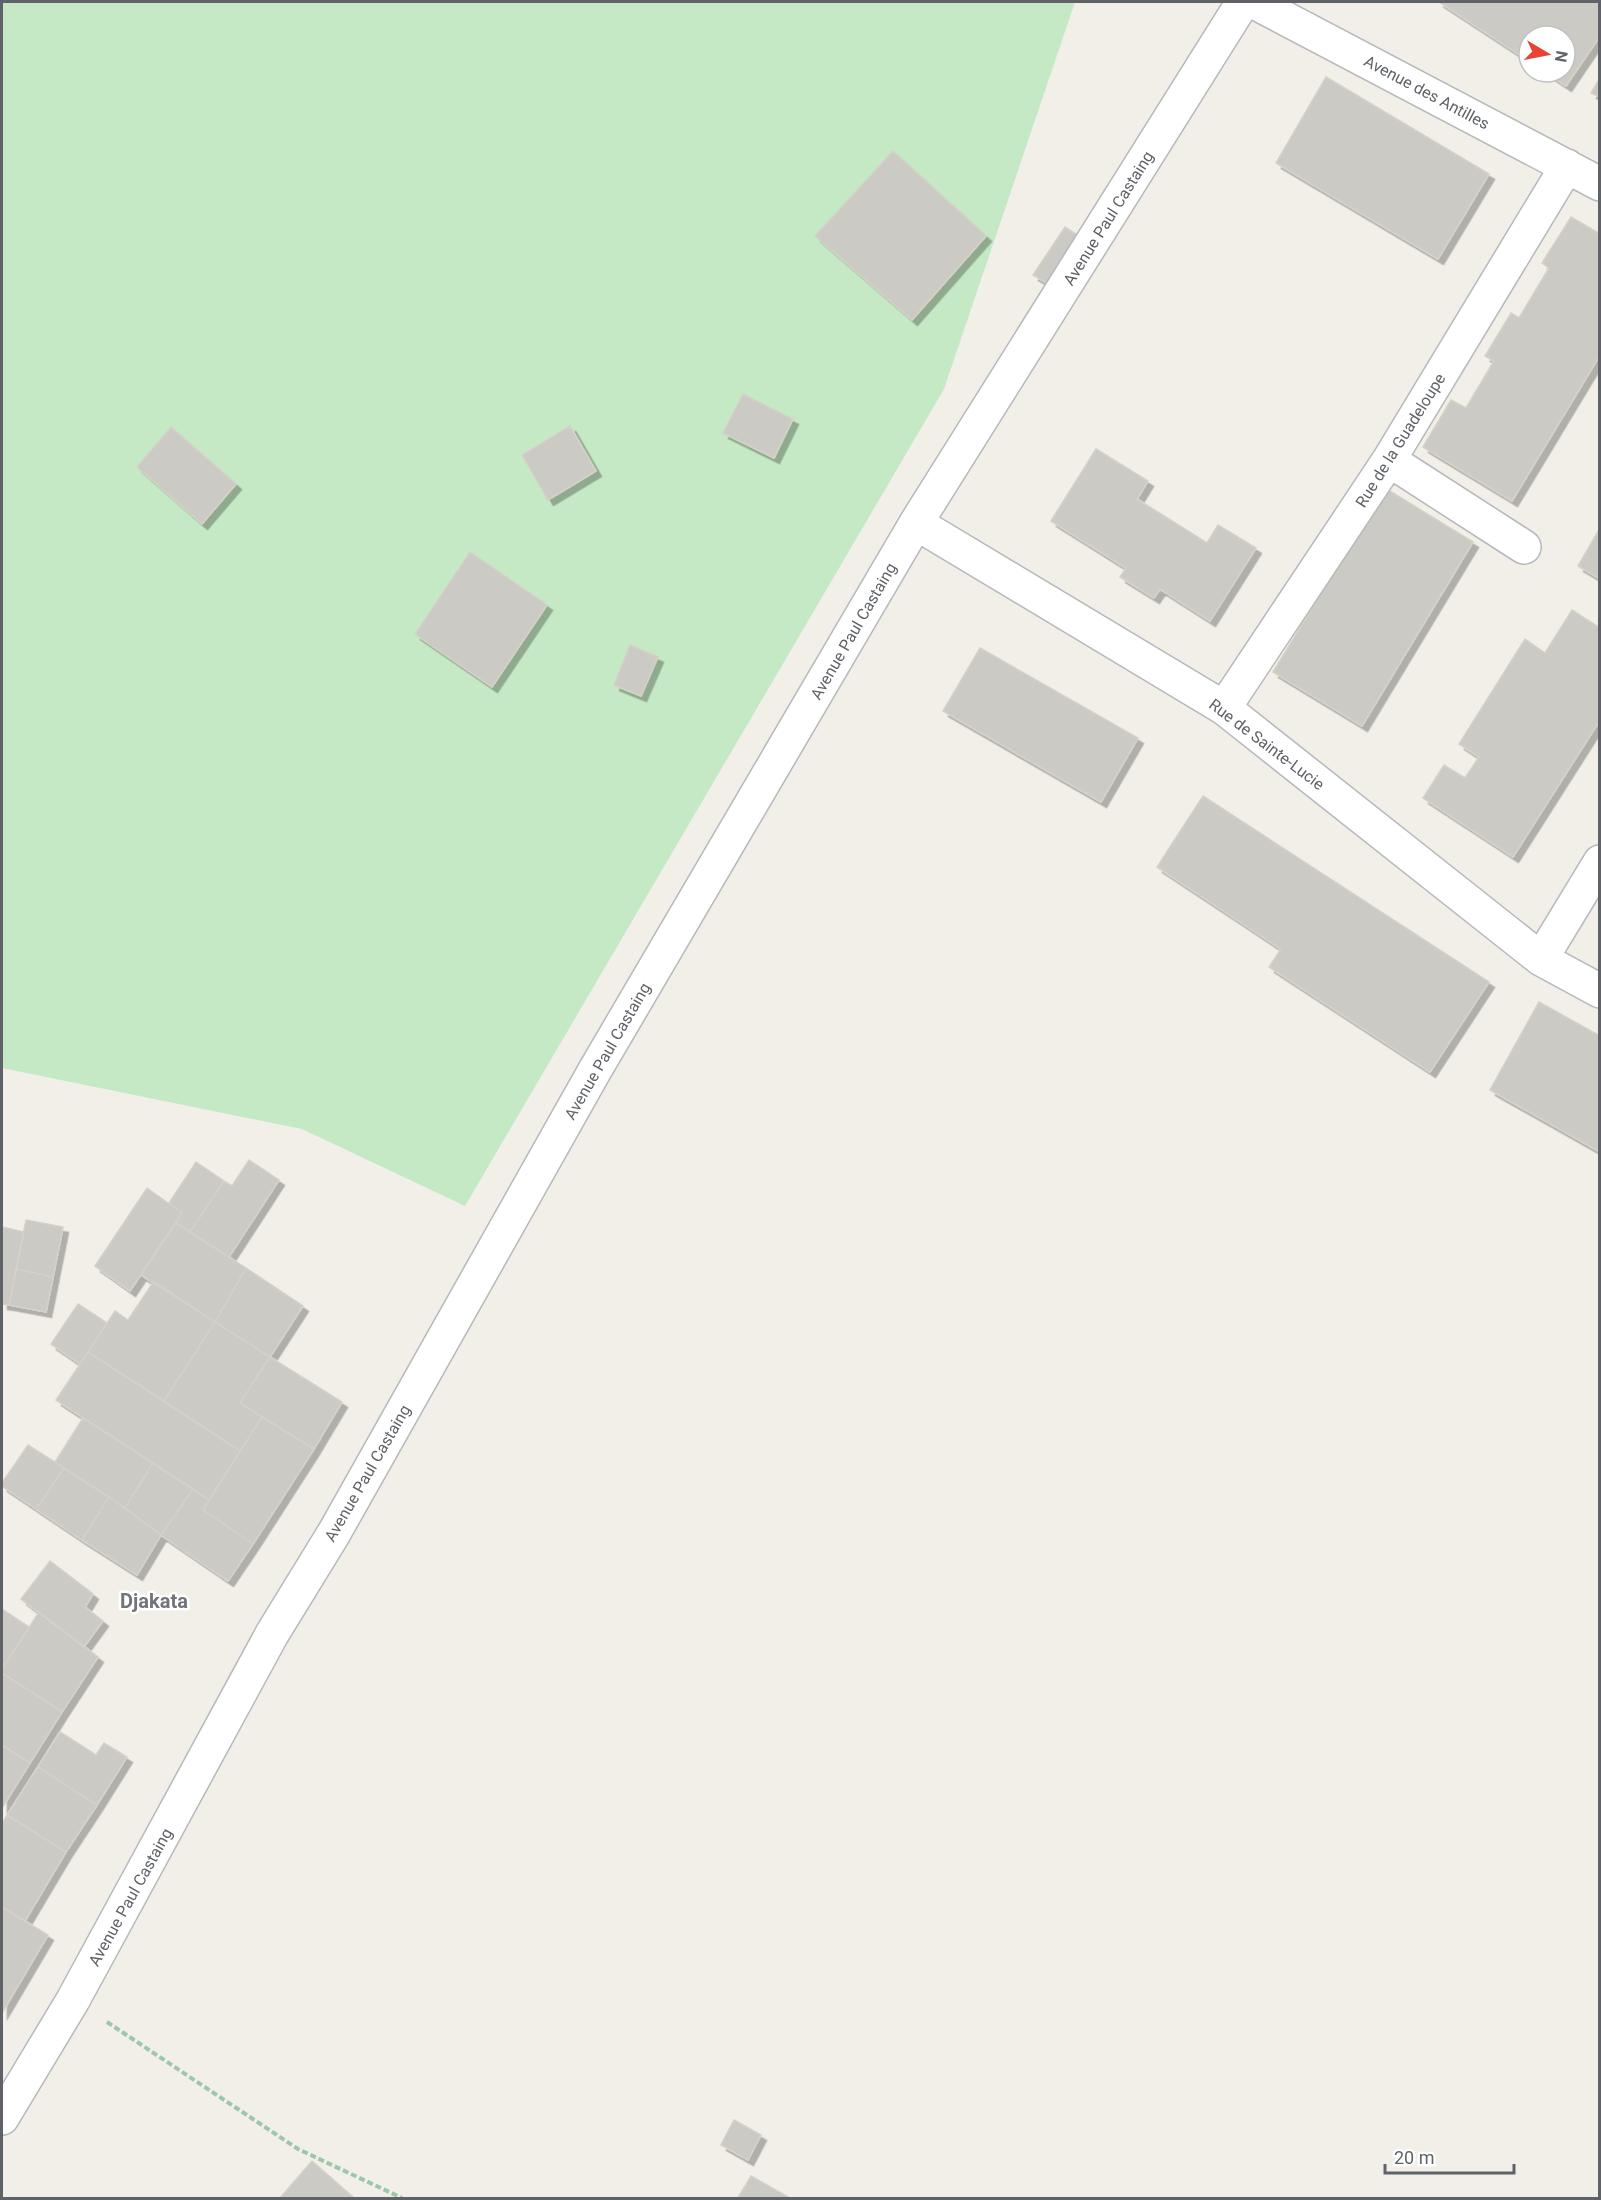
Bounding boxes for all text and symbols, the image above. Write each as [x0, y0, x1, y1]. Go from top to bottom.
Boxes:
north arrow [1517, 24, 1577, 84]
text: N [1551, 49, 1572, 64]
street label: Avenue des Antilles [1361, 51, 1493, 133]
street label: Avenue Paul Castaing [1059, 148, 1157, 289]
street label: Rue de la Guadeloupe [1351, 370, 1449, 511]
street label: Avenue Paul Castaing [807, 560, 900, 703]
street label: Rue de Sainte-Lucie [1205, 695, 1328, 794]
street label: Avenue Paul Castaing [561, 980, 654, 1123]
street label: Avenue Paul Castaing [321, 1402, 414, 1545]
district label: Djakata [120, 1589, 188, 1613]
street label: Avenue Paul Castaing [85, 1825, 176, 1970]
scale bar [1385, 2137, 1514, 2175]
text: 20 m [1394, 2147, 1434, 2168]

